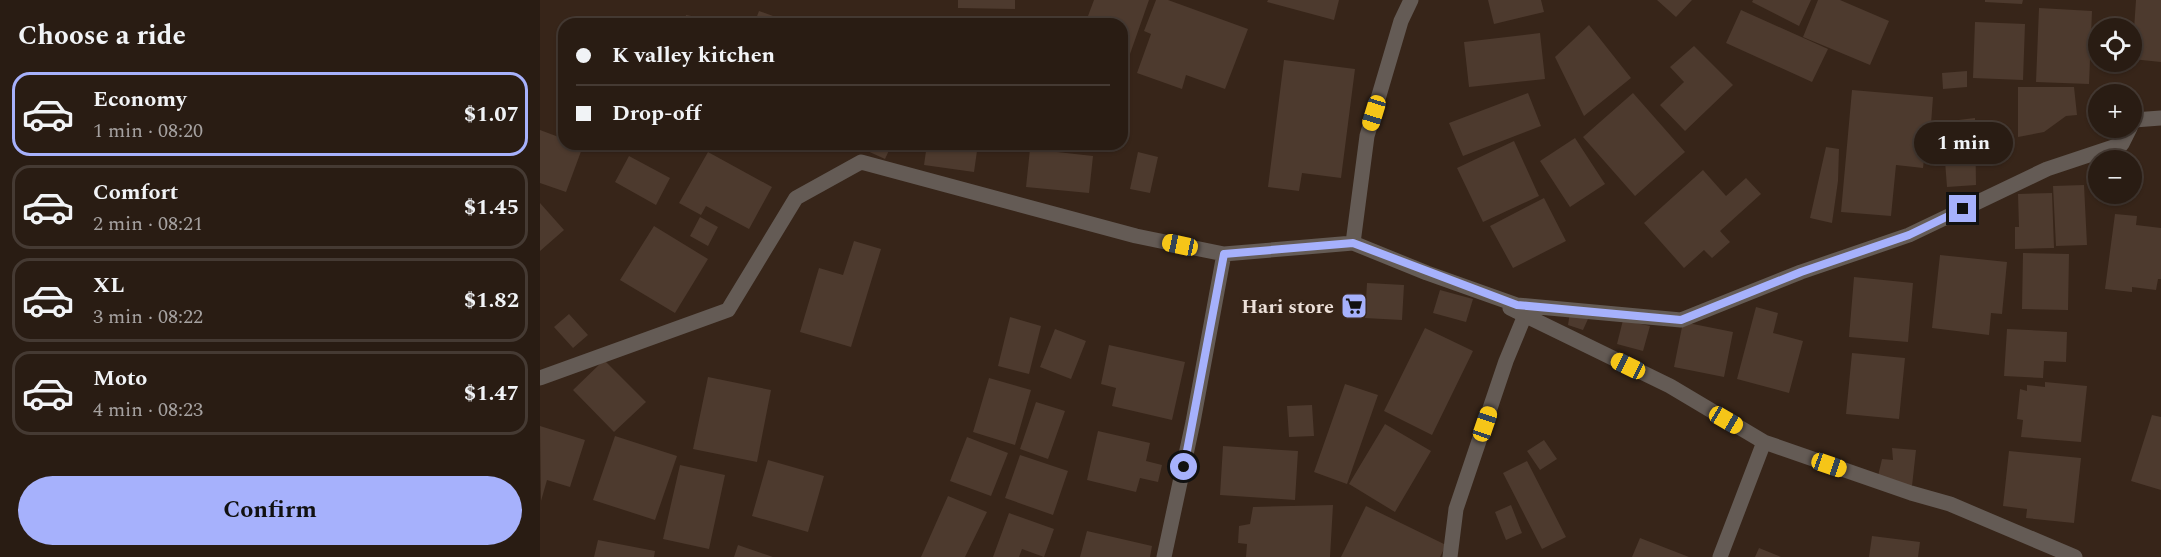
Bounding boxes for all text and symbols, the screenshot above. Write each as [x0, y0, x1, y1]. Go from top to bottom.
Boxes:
text: Choose a ride [18, 15, 186, 57]
map controls [2088, 18, 2142, 204]
button: locate [2088, 18, 2142, 72]
text: K valley kitchen [612, 39, 775, 72]
text: Economy [93, 83, 186, 116]
button: + [2088, 84, 2142, 138]
icon: car [21, 87, 75, 141]
car [1360, 93, 1388, 133]
text: Drop-off [612, 97, 701, 130]
text: $1.07 [464, 98, 519, 131]
text: 1 min · 08:20 [93, 116, 203, 146]
callout: 1 min [1914, 122, 2012, 164]
text: 1 min [1937, 128, 1990, 158]
button: − [2088, 150, 2142, 204]
text: Comfort [93, 176, 178, 209]
icon: car [21, 180, 75, 234]
text: $1.45 [464, 191, 519, 224]
route end [1949, 195, 1976, 222]
text: 2 min · 08:21 [93, 209, 203, 239]
car [1161, 232, 1199, 258]
text: XL [93, 269, 124, 302]
icon: car [21, 273, 75, 327]
text: $1.82 [464, 284, 519, 317]
supermarket icon: Hari store [1339, 291, 1369, 321]
place label: Hari store [1241, 292, 1334, 322]
text: 3 min · 08:22 [93, 302, 203, 332]
car [1608, 350, 1648, 382]
text: Moto [93, 362, 147, 395]
icon: car [21, 366, 75, 420]
text: $1.47 [464, 377, 519, 410]
text: 4 min · 08:23 [93, 395, 203, 425]
car [1706, 403, 1746, 437]
car [1471, 404, 1499, 444]
car [1809, 451, 1849, 479]
route start [1170, 453, 1197, 480]
button: Confirm [18, 476, 522, 545]

